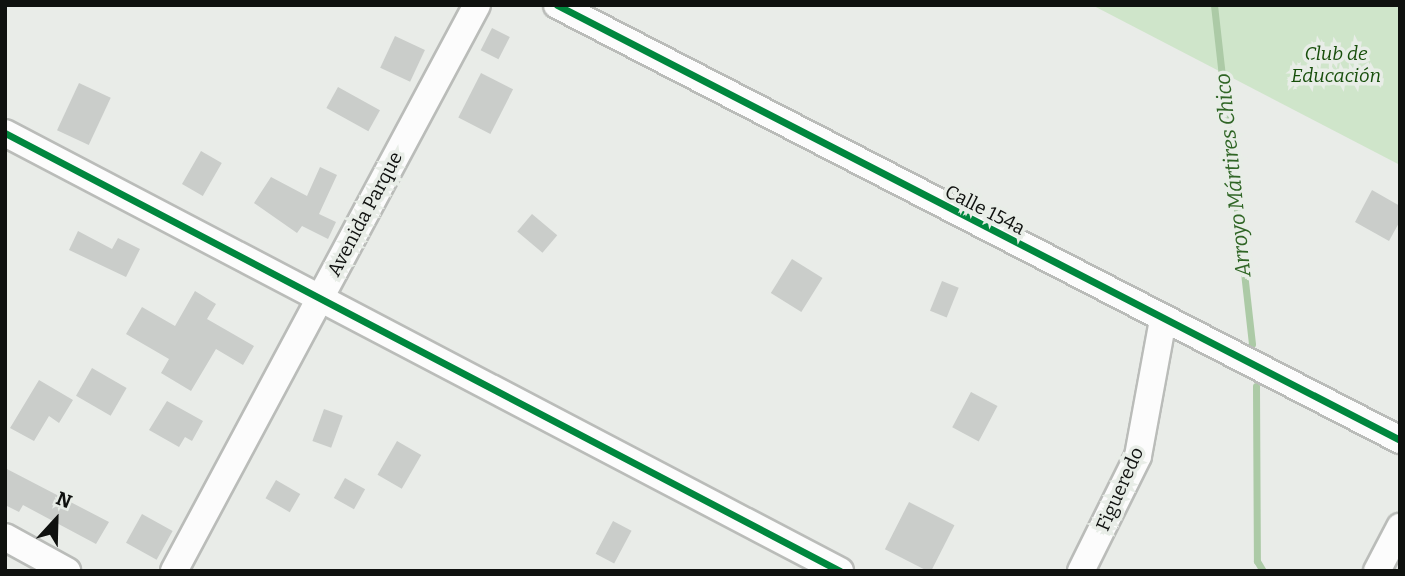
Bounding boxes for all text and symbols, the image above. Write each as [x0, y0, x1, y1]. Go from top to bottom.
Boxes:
park label: Club de Educación [1291, 43, 1381, 87]
water label: Arroyo Mártires Chico [1210, 72, 1256, 278]
street label: Avenida Parque [323, 148, 407, 280]
street label: Calle 154a [941, 180, 1029, 240]
street label: Figueredo [1091, 444, 1149, 534]
north arrow [21, 485, 91, 555]
text: N [53, 487, 75, 513]

